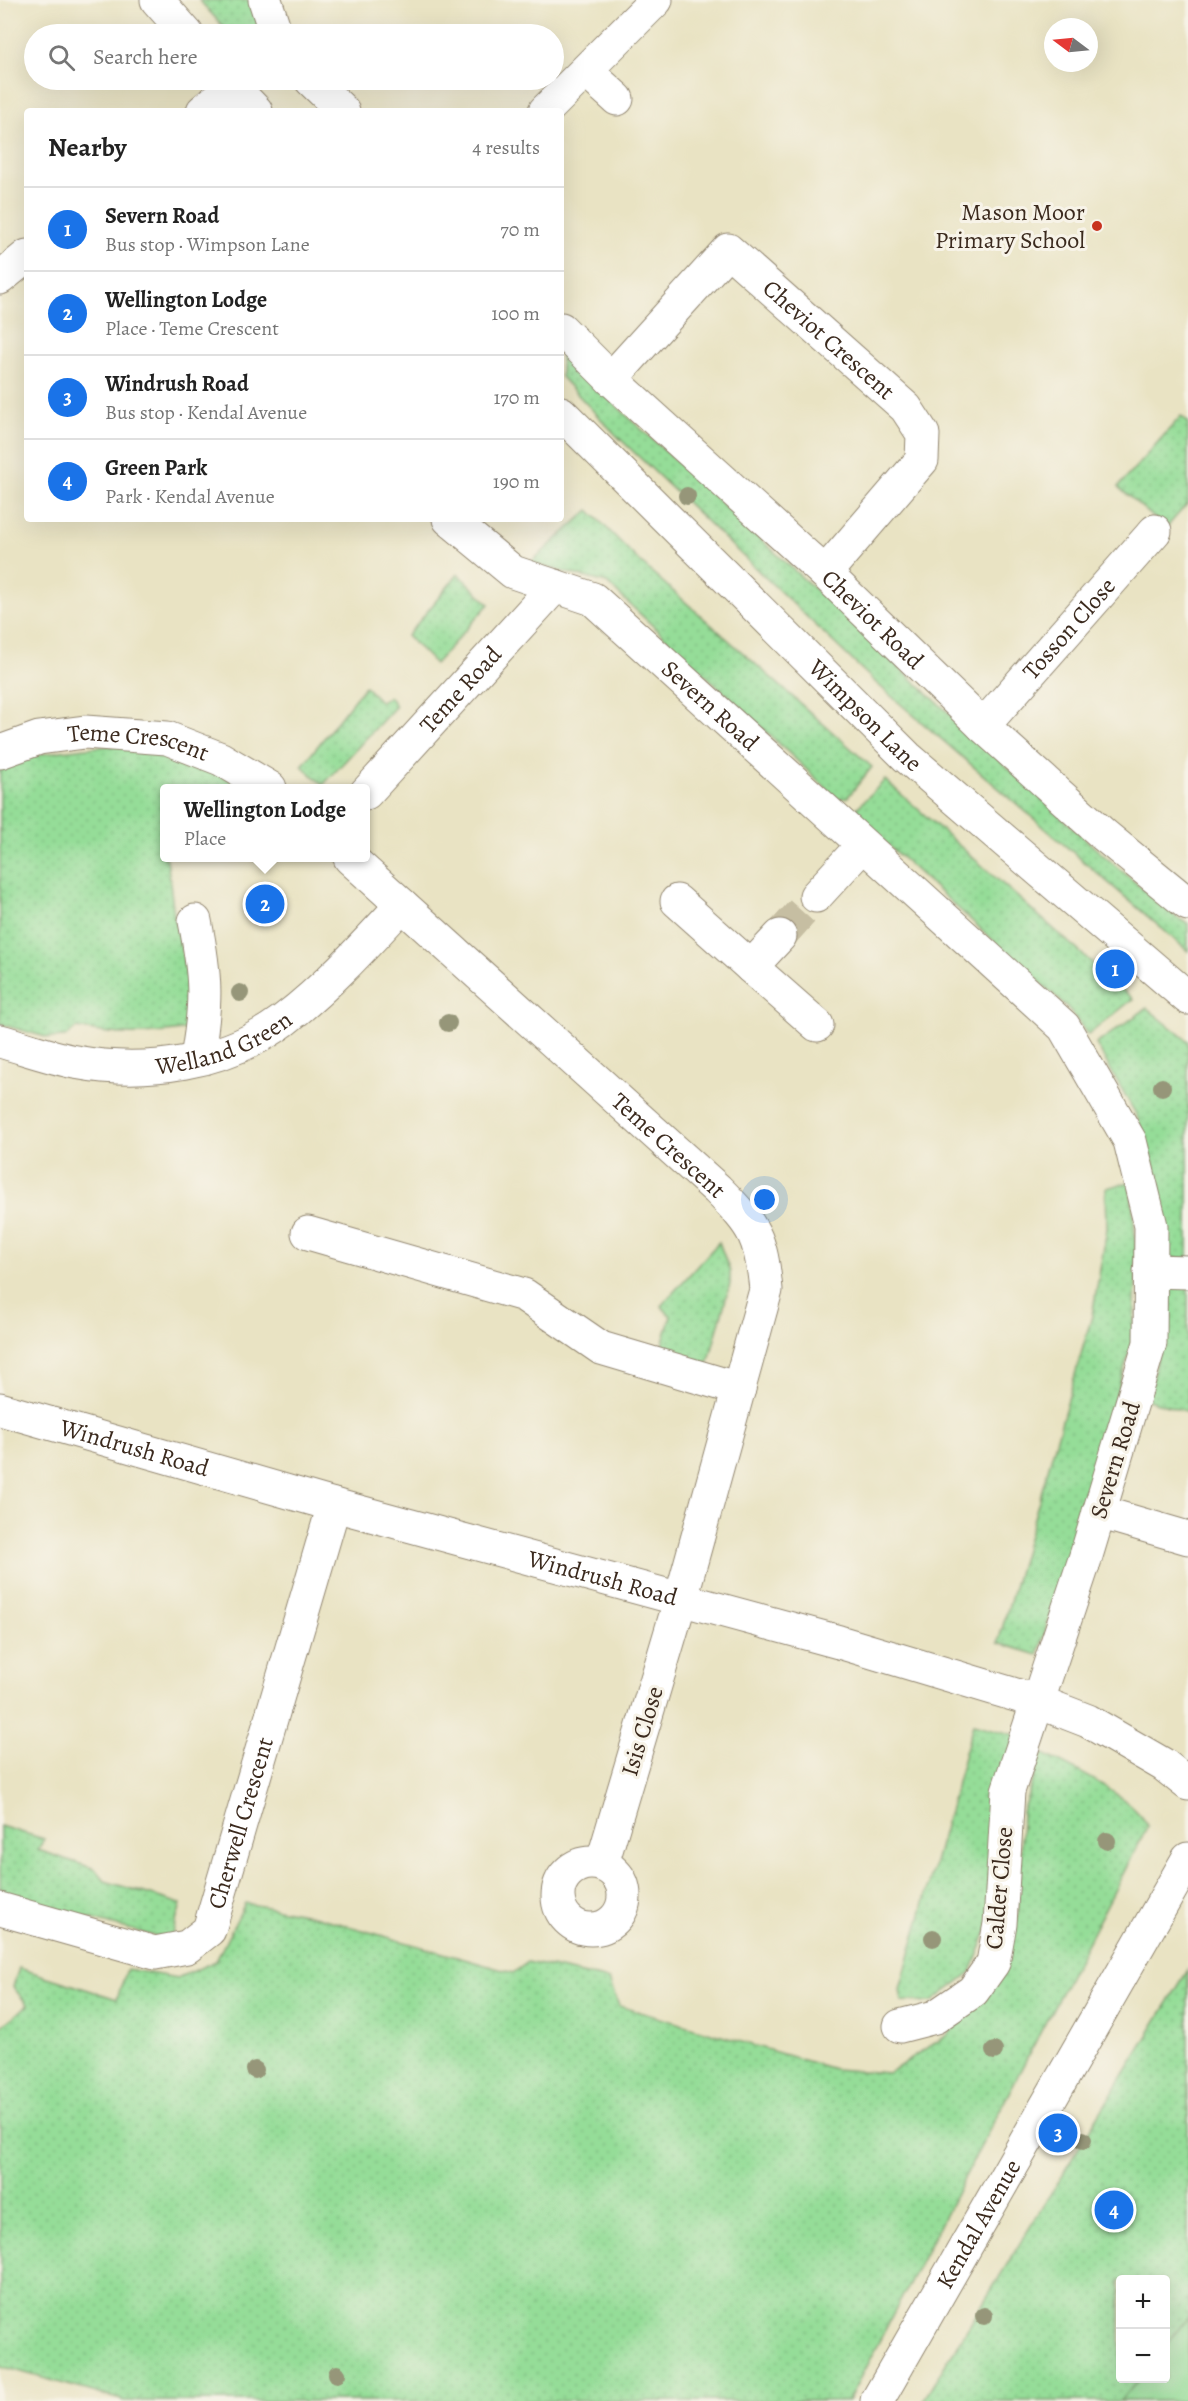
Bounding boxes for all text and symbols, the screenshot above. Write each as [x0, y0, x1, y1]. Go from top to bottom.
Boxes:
north arrow [1044, 18, 1098, 72]
search box [24, 24, 564, 90]
icon: search [45, 41, 78, 74]
text: Search here [93, 42, 198, 72]
text: Nearby [48, 130, 127, 165]
text: 4 results [472, 134, 540, 161]
place label: Mason Moor Primary School [935, 196, 1085, 256]
text: Severn Road [105, 201, 219, 231]
text: 1 [64, 216, 71, 243]
text: 70 m [500, 216, 540, 243]
marker: Mason Moor Primary School [1090, 219, 1104, 233]
text: Bus stop · Wimpson Lane [105, 231, 310, 258]
street label: Cheviot Crescent [756, 272, 902, 407]
text: Wellington Lodge [105, 285, 267, 315]
text: 2 [63, 300, 72, 327]
text: 100 m [491, 300, 540, 327]
text: Place · Teme Crescent [105, 315, 279, 342]
text: Windrush Road [105, 369, 249, 399]
text: 3 [63, 384, 72, 411]
text: 170 m [494, 384, 540, 411]
text: Bus stop · Kendal Avenue [105, 399, 307, 426]
text: Green Park [105, 453, 207, 483]
text: 4 [63, 468, 72, 495]
text: 190 m [493, 468, 540, 495]
text: Park · Kendal Avenue [105, 483, 275, 510]
street label: Cheviot Road [815, 562, 931, 676]
street label: Tosson Close [1015, 571, 1123, 686]
street label: Teme Road [412, 639, 509, 740]
street label: Wimpson Lane [801, 651, 929, 779]
street label: Severn Road [655, 653, 766, 758]
street label: Teme Crescent [65, 716, 214, 769]
popup [160, 784, 370, 862]
text: Wellington Lodge [184, 795, 346, 825]
text: Place [184, 825, 226, 852]
pin: 2 [246, 882, 284, 926]
pin: 1 [1096, 946, 1134, 992]
street label: Welland Green [153, 1004, 299, 1082]
street label: Teme Crescent [605, 1085, 733, 1205]
your location [750, 1185, 779, 1214]
street label: Severn Road [1082, 1397, 1148, 1523]
street label: Windrush Road [55, 1411, 213, 1484]
street label: Windrush Road [523, 1542, 681, 1613]
street label: Isis Close [613, 1682, 671, 1780]
street label: Cherwell Crescent [200, 1733, 281, 1913]
street label: Calder Close [978, 1825, 1020, 1951]
pin: 3 [1038, 2110, 1078, 2156]
street label: Kendal Avenue [929, 2153, 1028, 2295]
pin: 4 [1094, 2188, 1134, 2232]
map controls [1116, 2275, 1170, 2383]
button: + [1116, 2275, 1170, 2329]
button: − [1116, 2329, 1170, 2383]

